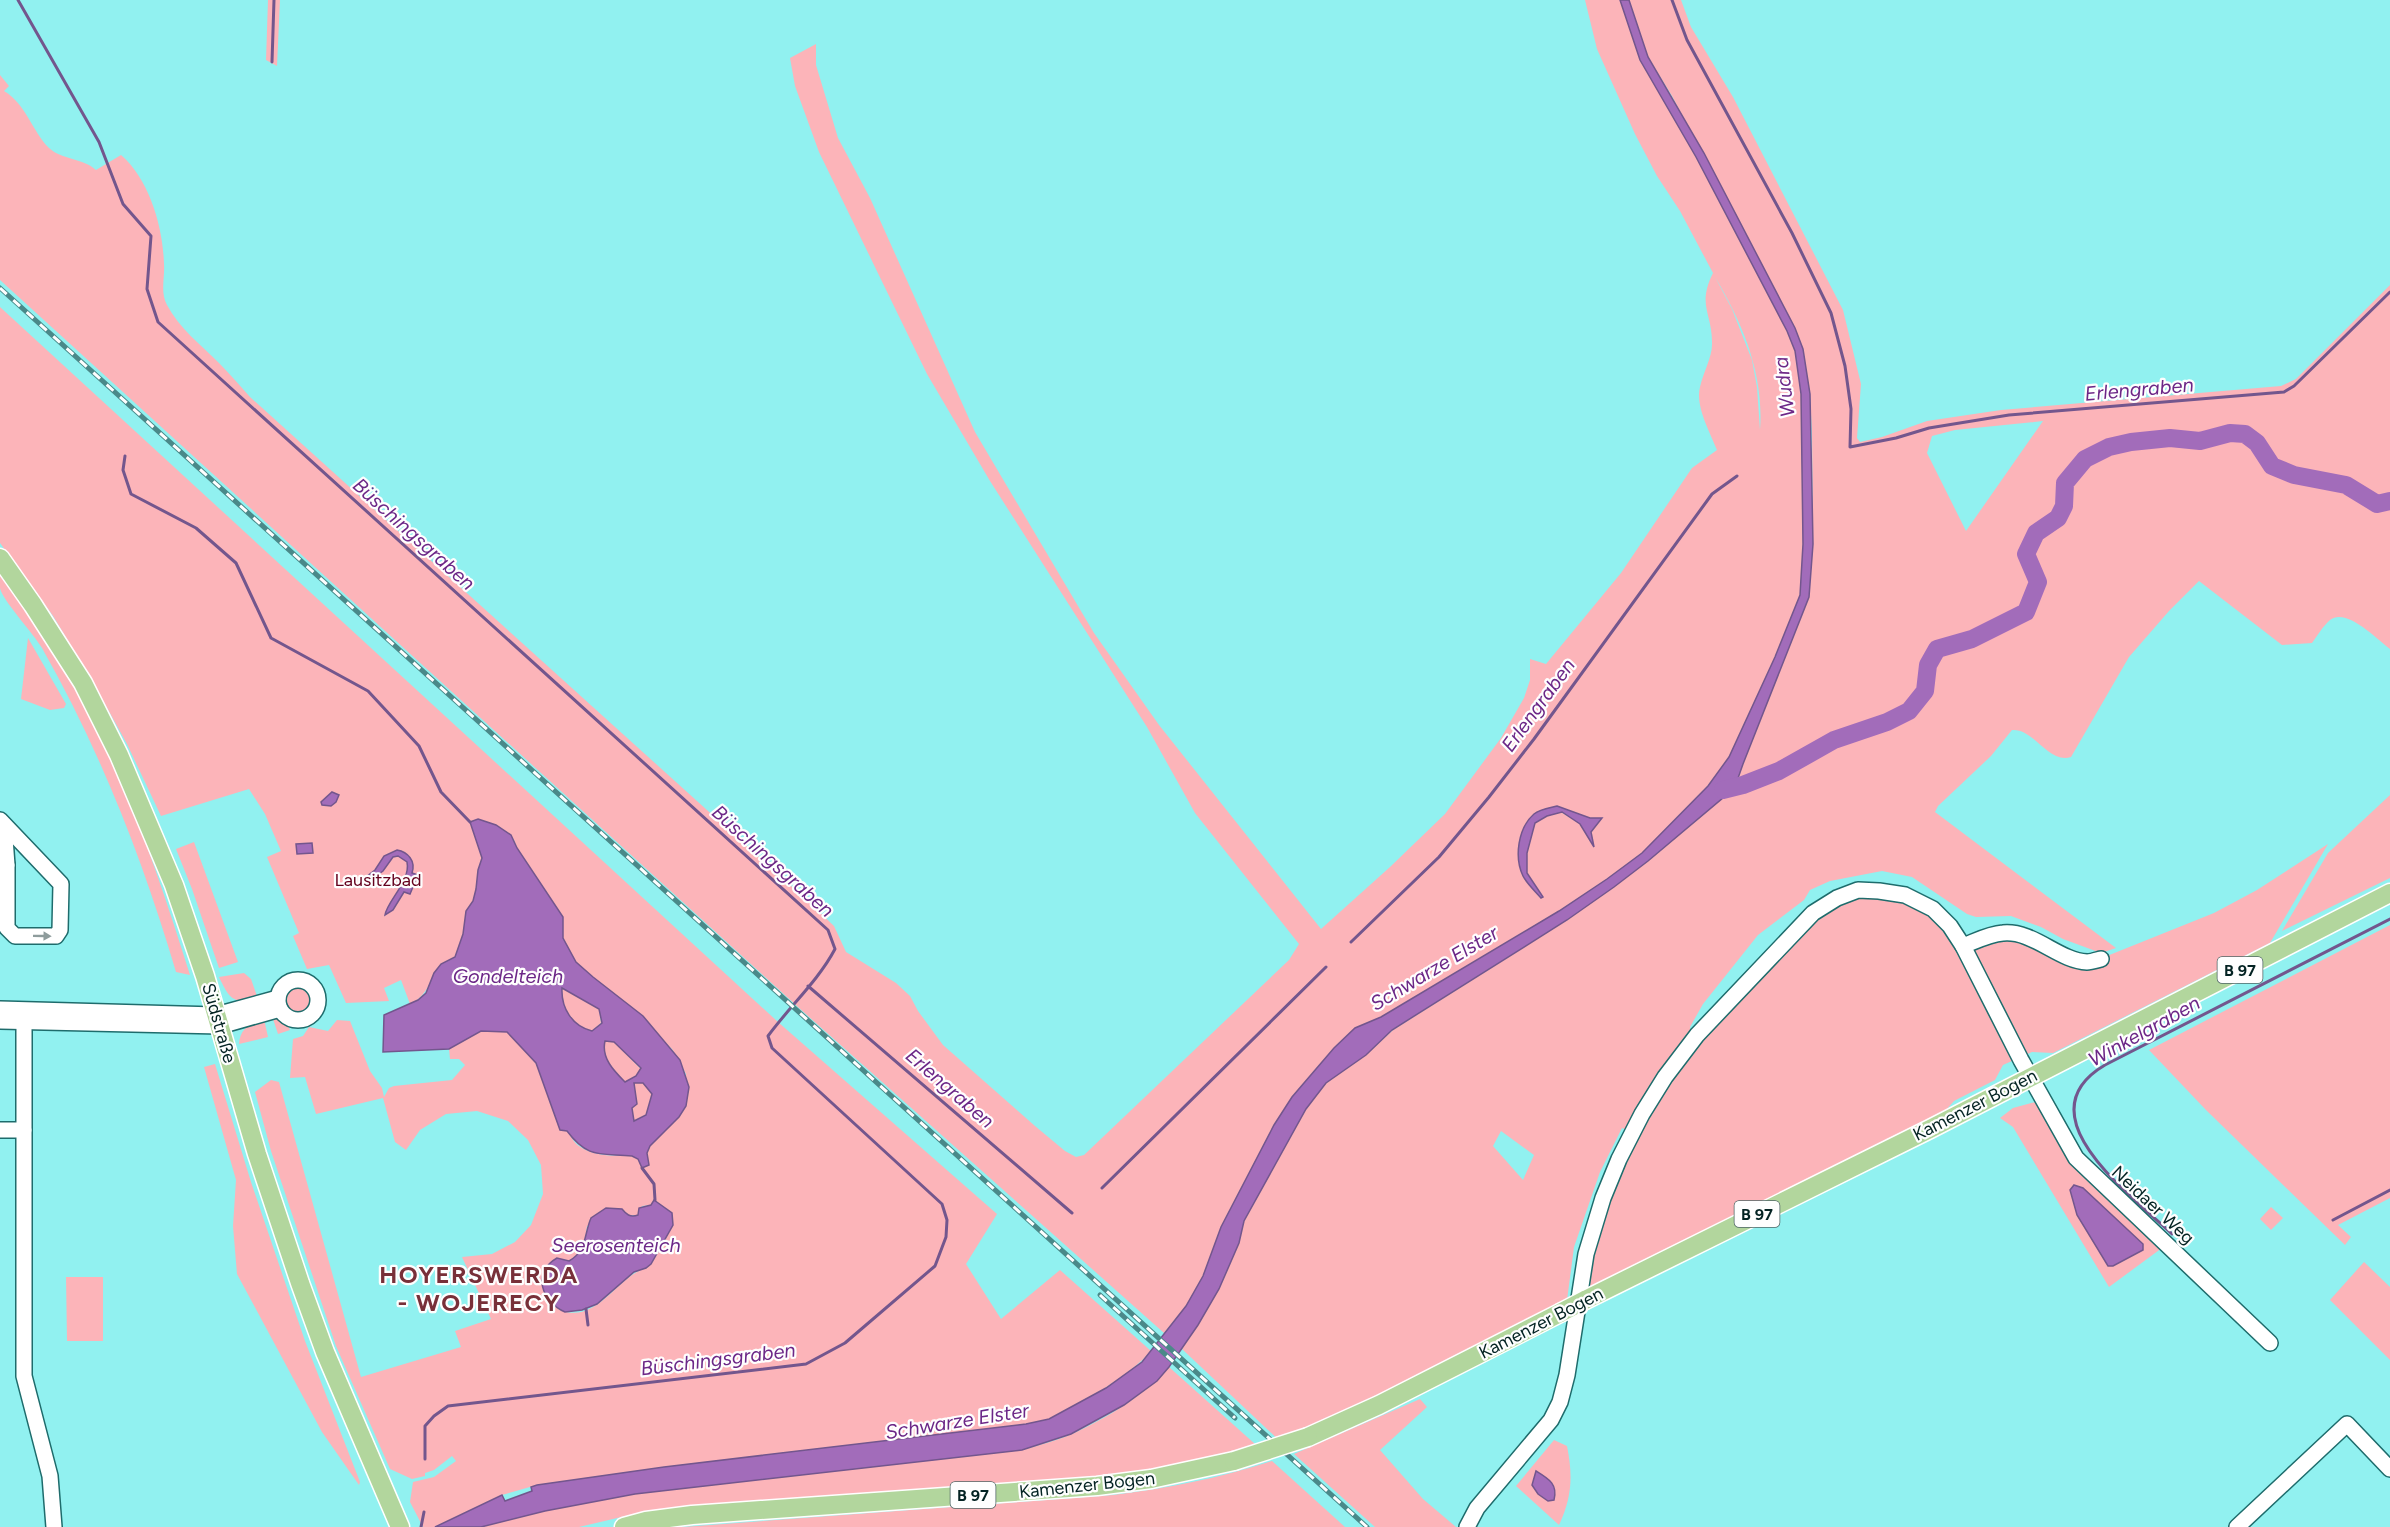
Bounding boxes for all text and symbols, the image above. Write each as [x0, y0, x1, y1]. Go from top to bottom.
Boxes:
water label: Wudra [1768, 355, 1800, 419]
water label: Erlengraben [2084, 372, 2194, 406]
water label: Büschingsgraben [348, 473, 480, 595]
water label: Erlengraben [1496, 654, 1580, 756]
water label: Büschingsgraben [707, 800, 839, 922]
park label: Lausitzbad [334, 869, 422, 891]
water label: Schwarze Elster [1366, 920, 1503, 1016]
one-way arrow [32, 931, 51, 941]
road number: B 97 [2218, 957, 2262, 983]
water label: Gondelteich [453, 964, 563, 988]
street label: Südstraße [197, 981, 241, 1066]
water label: Winkelgraben [2084, 990, 2204, 1072]
water label: Erlengraben [901, 1043, 999, 1133]
street label: Kamenzer Bogen [1909, 1064, 2041, 1146]
street label: Neidaer Weg [2107, 1161, 2199, 1249]
road number: B 97 [1734, 1201, 1780, 1227]
water label: Seerosenteich [551, 1233, 681, 1257]
district label: HOYERSWERDA - WOJERECY [379, 1260, 579, 1317]
street label: Kamenzer Bogen [1475, 1282, 1607, 1364]
water label: Büschingsgraben [639, 1338, 797, 1380]
water label: Schwarze Elster [884, 1398, 1032, 1444]
street label: Kamenzer Bogen [1018, 1467, 1156, 1503]
road number: B 97 [950, 1482, 996, 1508]

